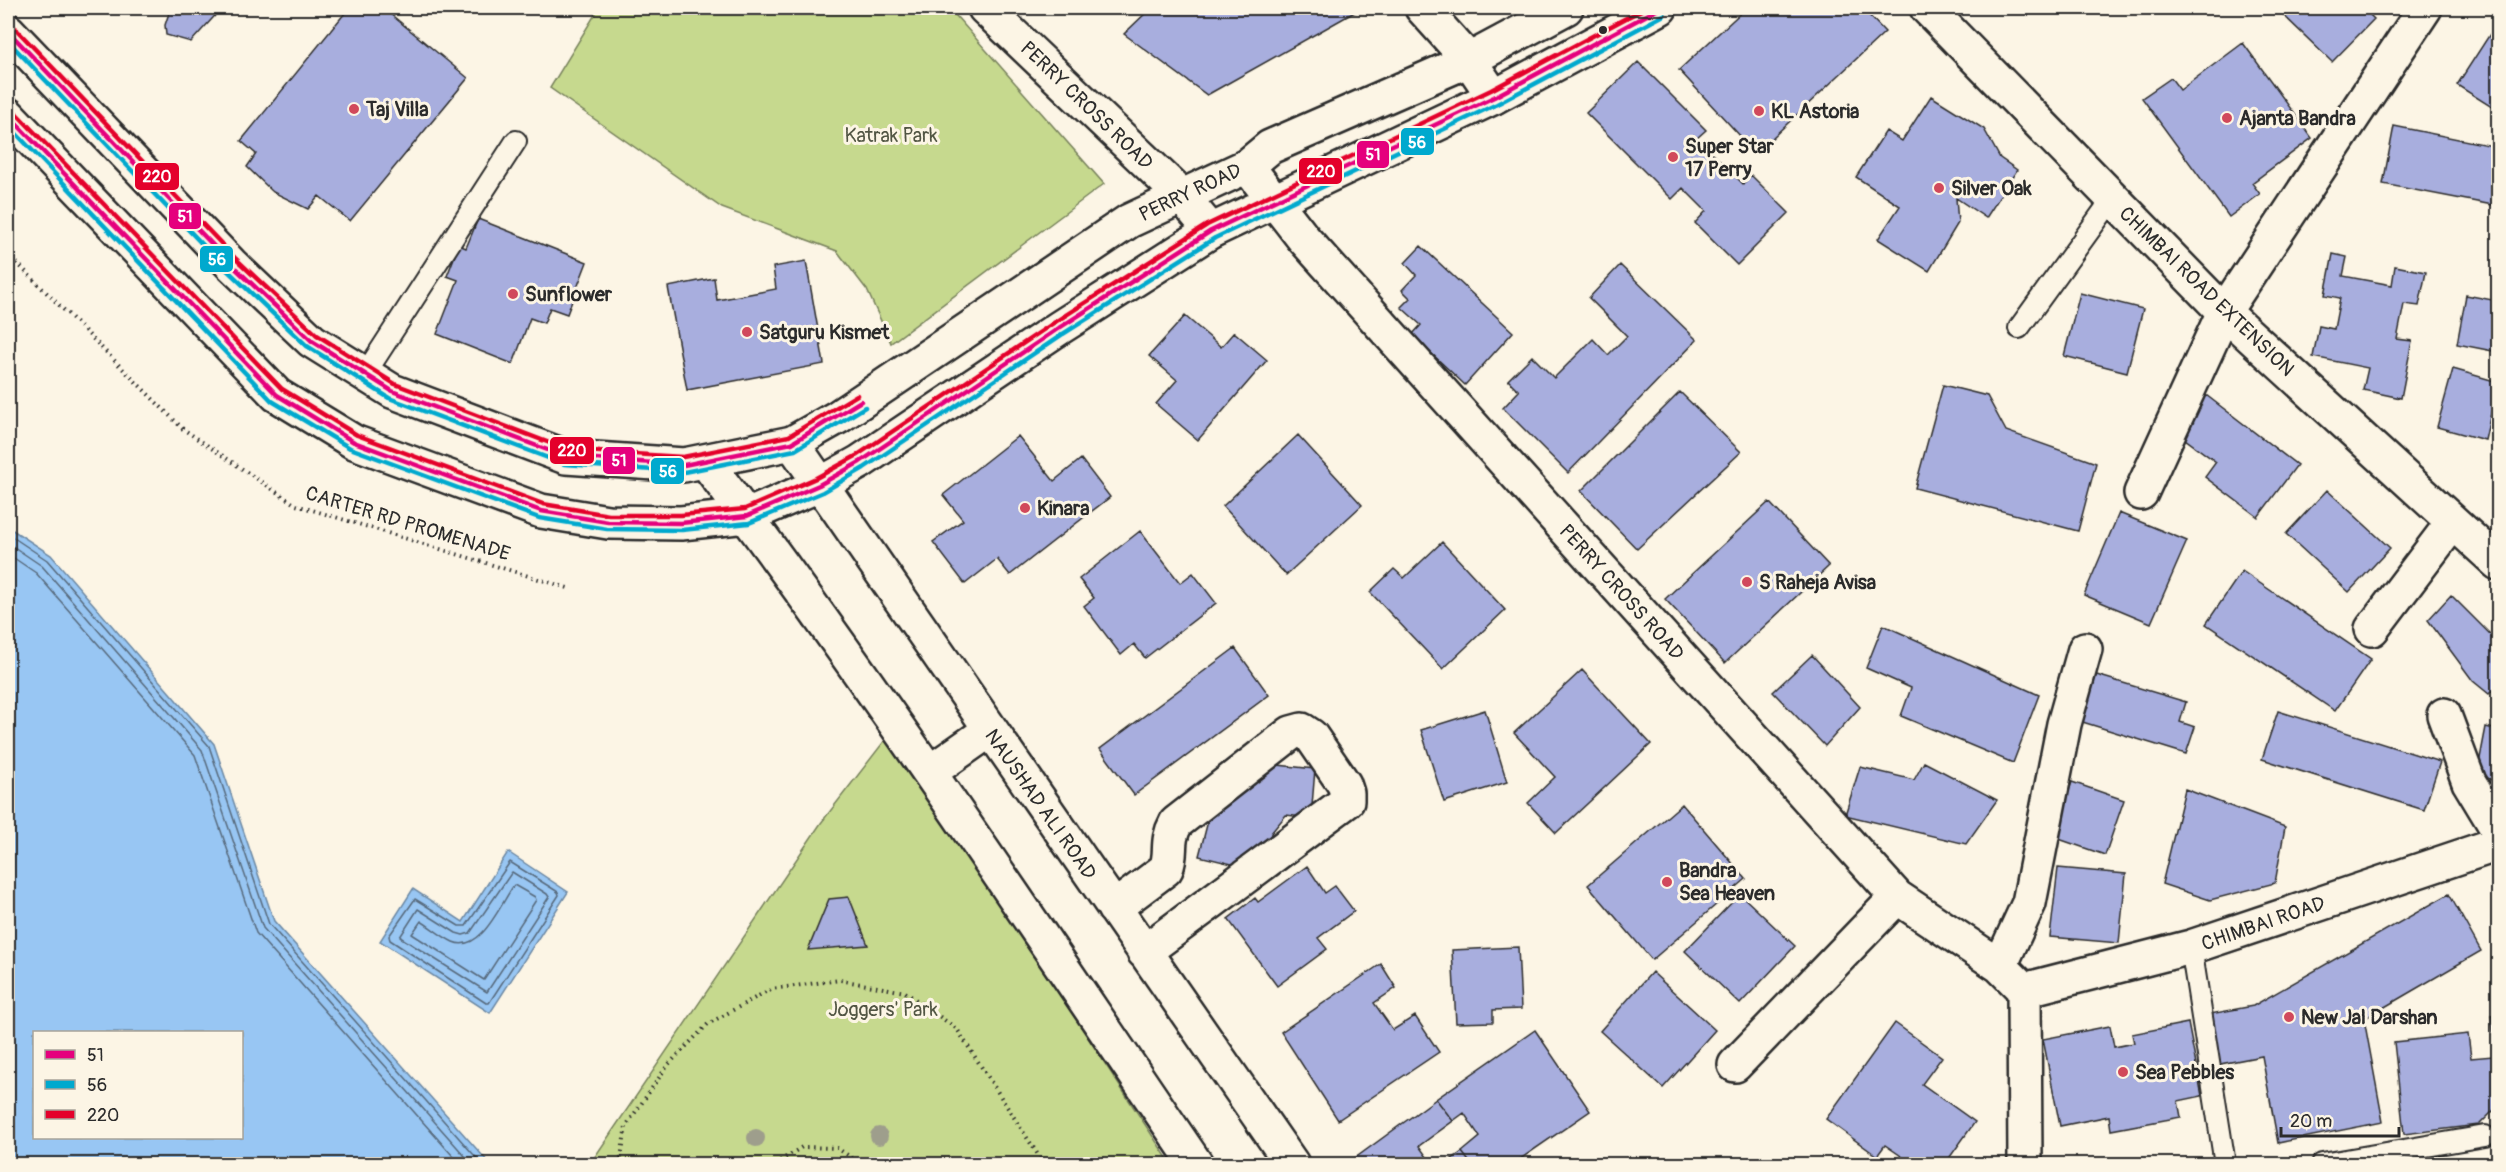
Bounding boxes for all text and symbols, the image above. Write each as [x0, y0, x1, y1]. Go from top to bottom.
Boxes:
unlabelled marker [1597, 24, 1609, 36]
street label: PERRY CROSS ROAD [1015, 36, 1158, 175]
place label: Taj Villa [365, 97, 429, 122]
place label: KL Astoria [1771, 99, 1859, 124]
marker: Taj Villa [347, 102, 361, 116]
marker: KL Astoria [1752, 104, 1766, 118]
place label: Ajanta Bandra [2239, 106, 2356, 131]
marker: Ajanta Bandra [2220, 111, 2234, 125]
park label: Katrak Park [845, 123, 938, 148]
line badge: 56 [1400, 127, 1435, 156]
text: 56 [1408, 133, 1426, 153]
place label: Super Star 17 Perry [1685, 134, 1775, 182]
line badge: 51 [1356, 140, 1390, 169]
text: 51 [1366, 145, 1380, 165]
marker: Super Star 17 Perry [1666, 150, 1680, 164]
line badge: 220 [1298, 157, 1343, 185]
street label: PERRY ROAD [1135, 158, 1246, 227]
line badge: 220 [134, 162, 180, 191]
text: 220 [1307, 162, 1335, 182]
text: 220 [143, 167, 171, 187]
place label: Silver Oak [1951, 176, 2032, 201]
marker: Silver Oak [1932, 181, 1946, 195]
street label: CHIMBAI ROAD EXTENSION [2114, 201, 2300, 382]
line badge: 51 [168, 202, 202, 230]
text: 51 [178, 207, 192, 227]
line badge: 56 [199, 245, 234, 273]
text: 56 [208, 250, 226, 270]
place label: Sunflower [525, 282, 613, 307]
marker: Sunflower [506, 287, 520, 301]
place label: Satguru Kismet [759, 320, 890, 345]
marker: Satguru Kismet [740, 325, 754, 339]
line badge: 220 [549, 436, 595, 465]
text: 220 [558, 441, 586, 461]
line badge: 51 [602, 446, 636, 475]
text: 51 [612, 451, 626, 471]
line badge: 56 [650, 457, 685, 485]
text: 56 [659, 462, 677, 482]
street label: CARTER RD PROMENADE [302, 480, 513, 567]
place label: Kinara [1037, 496, 1089, 521]
marker: Kinara [1018, 501, 1032, 515]
street label: PERRY CROSS ROAD [1554, 519, 1689, 666]
place label: S Raheja Avisa [1759, 570, 1876, 595]
marker: S Raheja Avisa [1740, 575, 1754, 589]
street label: NAUSHAD ALI ROAD [979, 724, 1102, 884]
place label: Bandra Sea Heaven [1679, 858, 1775, 906]
marker: Bandra Sea Heaven [1660, 875, 1674, 889]
street label: CHIMBAI ROAD [2198, 891, 2328, 956]
park label: Joggers' Park [828, 997, 939, 1022]
place label: New Jal Darshan [2301, 1005, 2438, 1030]
marker: New Jal Darshan [2282, 1010, 2296, 1024]
legend [33, 1031, 243, 1139]
text: 51 [87, 1044, 104, 1067]
place label: Sea Pebbles [2135, 1060, 2234, 1085]
marker: Sea Pebbles [2116, 1065, 2130, 1079]
text: 56 [87, 1074, 107, 1097]
scale bar [2281, 1100, 2400, 1138]
text: 220 [87, 1104, 119, 1127]
text: 20 m [2290, 1110, 2332, 1133]

